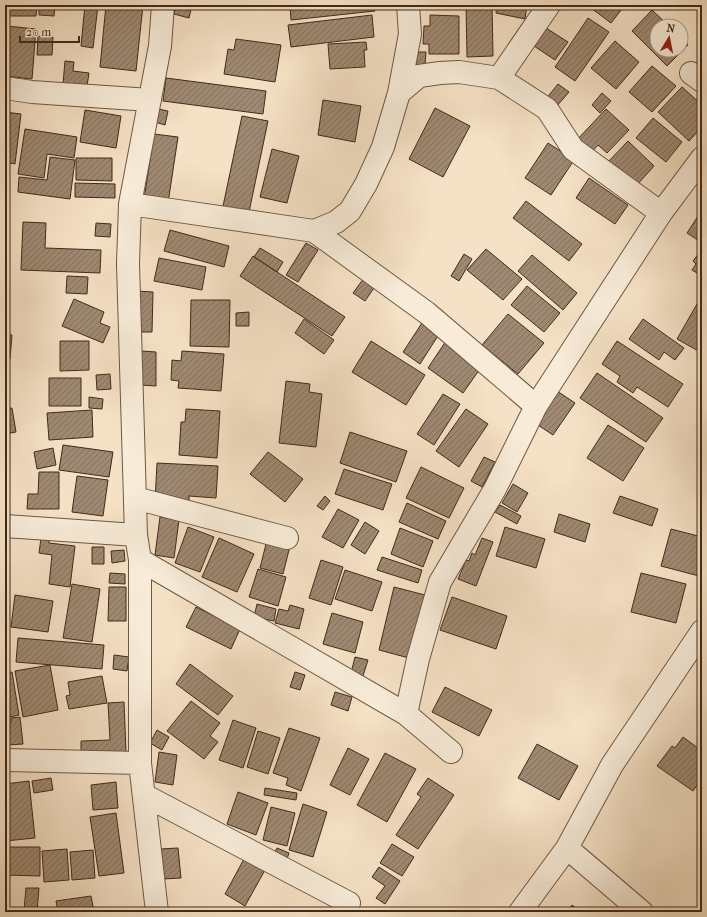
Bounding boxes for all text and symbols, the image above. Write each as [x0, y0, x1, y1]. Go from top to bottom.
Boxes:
scale bar [20, 18, 79, 44]
north arrow [649, 18, 689, 58]
text: N [665, 22, 677, 36]
text: 20 m [26, 25, 51, 39]

